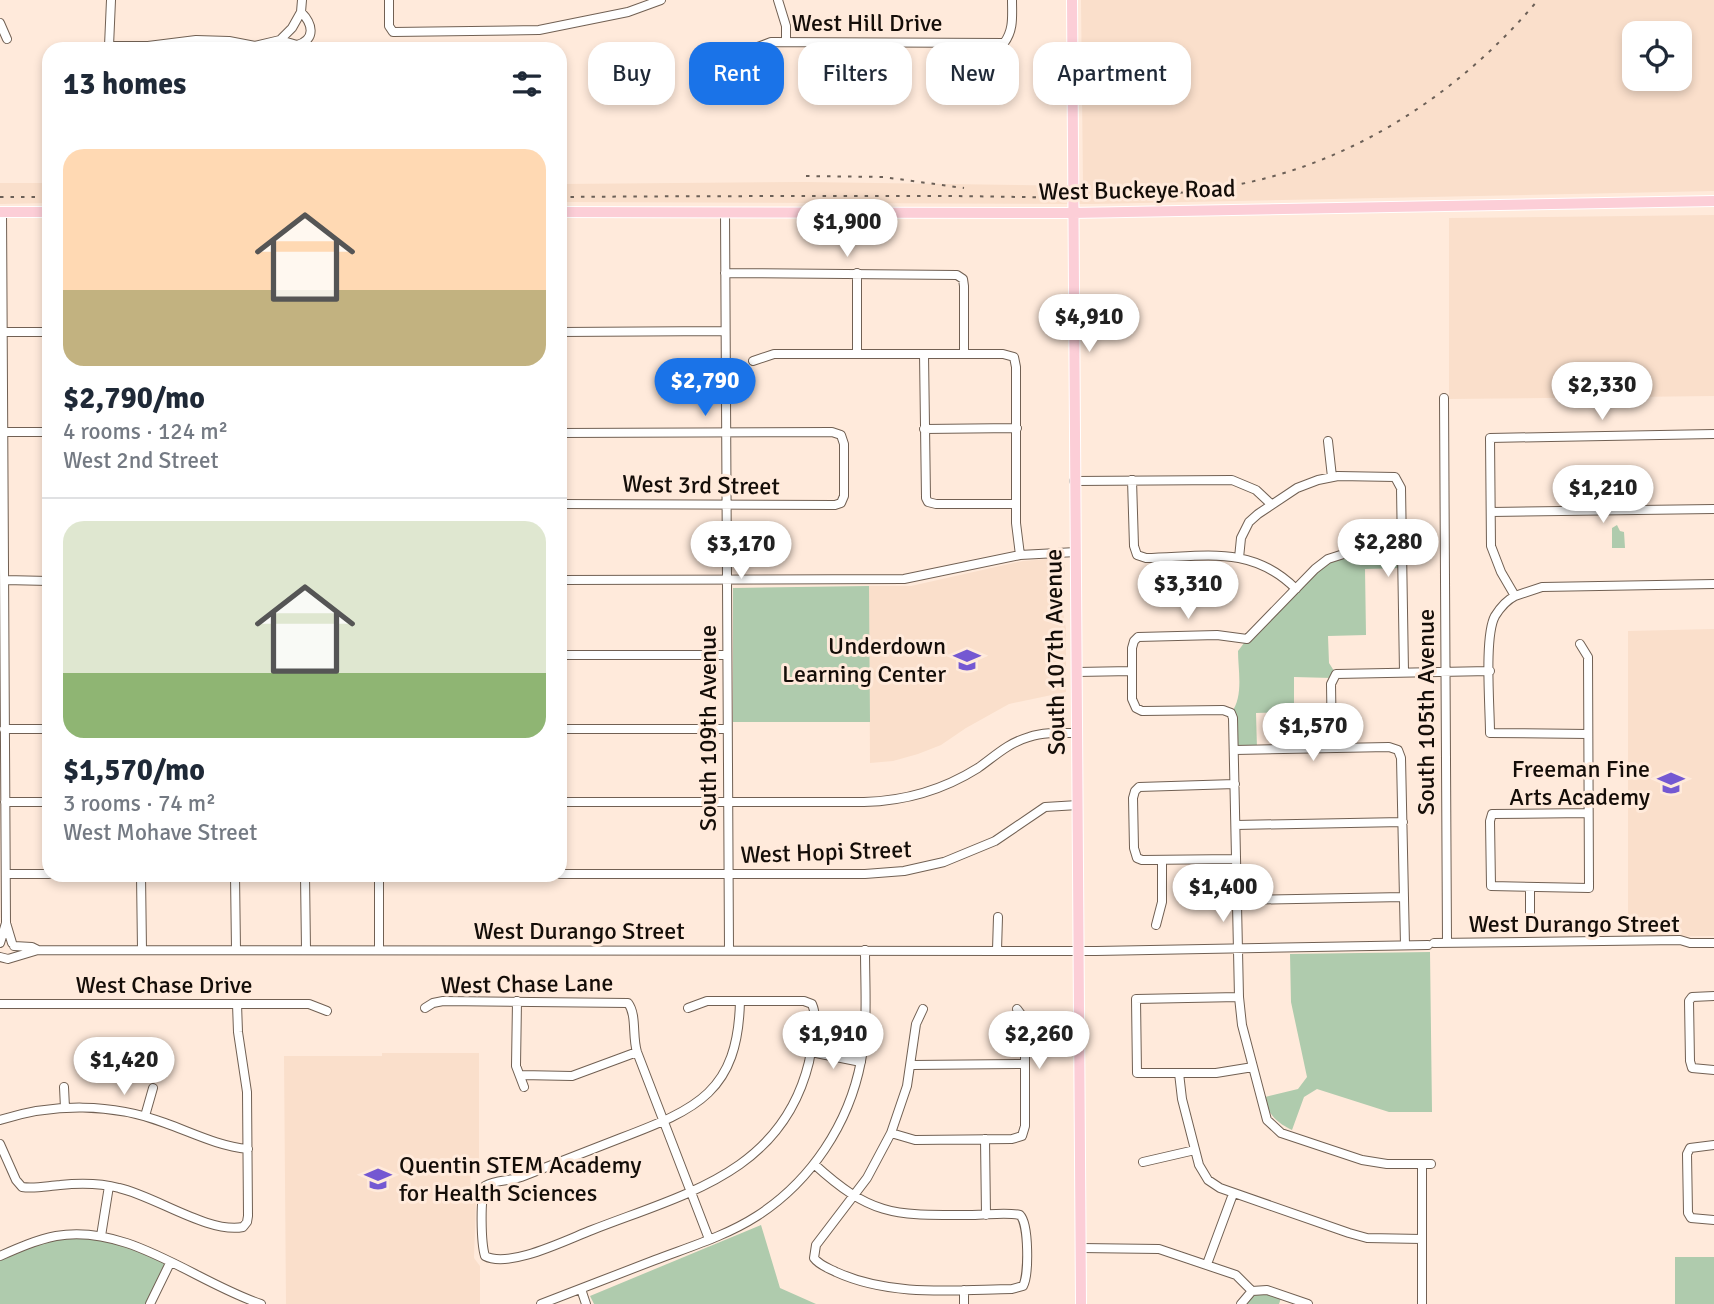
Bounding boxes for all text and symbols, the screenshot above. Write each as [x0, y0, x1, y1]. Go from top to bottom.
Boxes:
street label: West Hill Drive [791, 8, 943, 38]
map controls [1622, 21, 1692, 91]
button: locate [1622, 21, 1692, 91]
chip: Buy [588, 42, 675, 105]
chip: Rent [689, 42, 784, 105]
chip: Filters [798, 42, 912, 105]
chip: New [926, 42, 1019, 105]
chip: Apartment [1033, 42, 1191, 105]
icon: filters [508, 65, 546, 103]
text: 13 homes [63, 66, 186, 103]
street label: West Buckeye Road [1038, 173, 1236, 207]
icon: home [242, 194, 368, 320]
pin: $1,900 [790, 200, 904, 259]
text: $1,900 [813, 207, 881, 236]
pin: $4,910 [1032, 294, 1146, 354]
text: $4,910 [1055, 302, 1123, 331]
pin: $2,790 [648, 358, 762, 418]
pin: $2,330 [1545, 362, 1659, 422]
text: $2,790 [671, 366, 739, 395]
text: $2,330 [1568, 370, 1636, 399]
text: $2,790/mo [63, 380, 205, 417]
text: 4 rooms · 124 m² [63, 417, 228, 446]
text: West 2nd Street [63, 446, 218, 475]
pin: $1,210 [1546, 466, 1660, 525]
street label: West 3rd Street [622, 469, 780, 501]
text: $1,210 [1569, 473, 1637, 502]
pin: $2,280 [1331, 520, 1445, 579]
pin: $3,170 [684, 522, 798, 581]
text: $2,280 [1354, 527, 1422, 556]
text: $3,170 [707, 529, 775, 558]
street label: South 107th Avenue [1038, 549, 1072, 755]
pin: $3,310 [1131, 562, 1245, 621]
icon: home [242, 566, 368, 692]
text: $3,310 [1154, 569, 1222, 598]
street label: South 105th Avenue [1411, 609, 1441, 815]
street label: South 109th Avenue [693, 625, 723, 831]
place label: Underdown Learning Center [782, 631, 946, 689]
school or university icon: Underdown Learning Center [952, 645, 982, 675]
pin: $1,570 [1256, 704, 1370, 763]
text: $1,570 [1279, 711, 1347, 740]
text: $1,570/mo [63, 752, 205, 789]
place label: Freeman Fine Arts Academy [1509, 754, 1650, 812]
school or university icon: Freeman Fine Arts Academy [1656, 768, 1686, 798]
text: 3 rooms · 74 m² [63, 789, 216, 818]
text: West Mohave Street [63, 818, 257, 847]
street label: West Hopi Street [740, 834, 912, 870]
pin: $1,400 [1166, 864, 1280, 924]
text: $1,400 [1189, 872, 1257, 901]
street label: West Durango Street [1468, 909, 1680, 939]
street label: West Durango Street [473, 916, 685, 946]
street label: West Chase Lane [440, 967, 614, 1001]
street label: West Chase Drive [76, 970, 252, 1000]
pin: $1,910 [776, 1012, 890, 1071]
pin: $2,260 [982, 1012, 1096, 1071]
text: $1,910 [799, 1019, 867, 1048]
text: $2,260 [1005, 1019, 1073, 1048]
pin: $1,420 [67, 1038, 181, 1097]
text: $1,420 [90, 1045, 158, 1074]
place label: Quentin STEM Academy for Health Sciences [399, 1150, 642, 1208]
school or university icon: Quentin STEM Academy for Health Sciences [363, 1164, 393, 1194]

